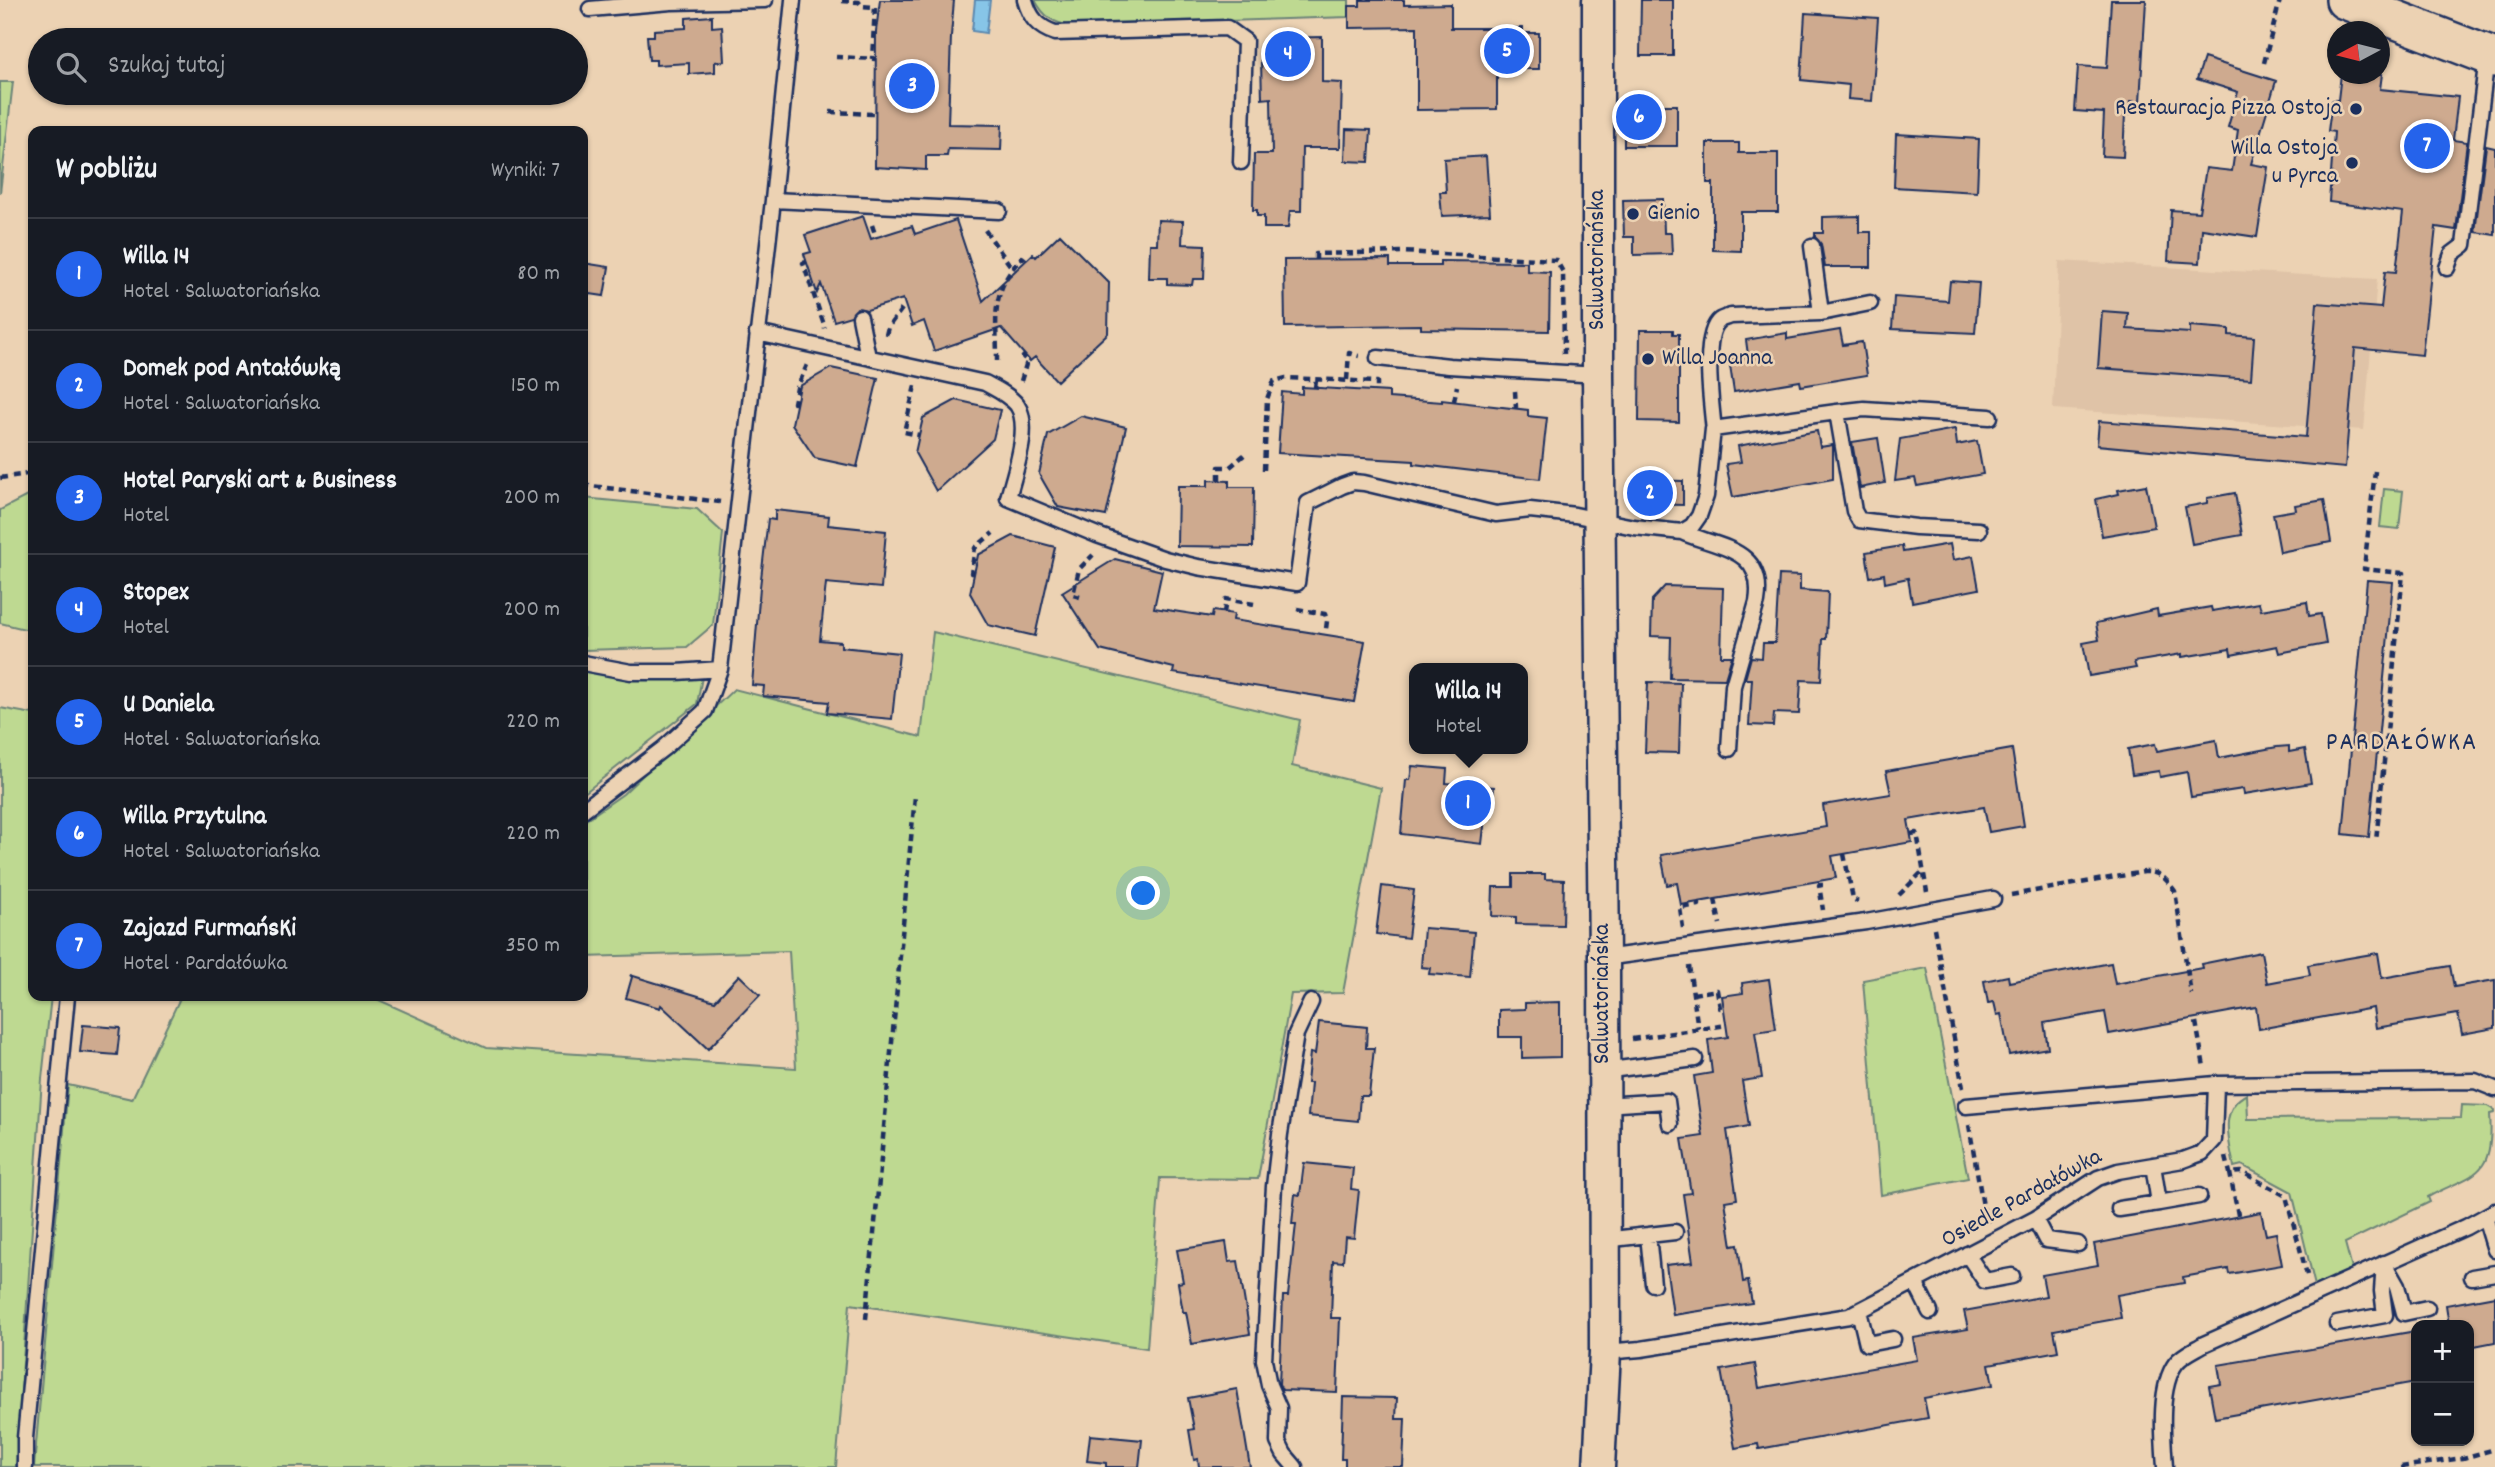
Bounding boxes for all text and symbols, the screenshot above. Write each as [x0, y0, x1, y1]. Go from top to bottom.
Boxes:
north arrow [2327, 21, 2390, 84]
pin: 5 [1484, 25, 1530, 77]
search box [28, 28, 588, 105]
pin: 4 [1265, 28, 1311, 80]
icon: search [52, 48, 90, 86]
text: Szukaj tutaj [108, 48, 226, 85]
pin: 3 [889, 60, 935, 112]
pin: 6 [1616, 91, 1662, 143]
place label: Restauracja Pizza Ostoja [2115, 92, 2343, 126]
marker: Restauracja Pizza Ostoja [2348, 101, 2364, 117]
pin: 7 [2404, 120, 2450, 172]
place label: Willa Ostoja u Pyrca [2231, 132, 2339, 194]
text: W pobliżu [56, 150, 157, 193]
text: Wyniki: 7 [491, 155, 560, 188]
marker: Willa Ostoja u Pyrca [2344, 155, 2360, 171]
street label: Salwatoriańska [1581, 189, 1615, 330]
place label: Gienio [1647, 197, 1700, 231]
marker: Gienio [1625, 206, 1641, 222]
text: Willa 14 [123, 239, 190, 276]
text: 1 [76, 258, 82, 291]
text: 80 m [517, 258, 560, 291]
text: Hotel · Salwatoriańska [123, 276, 320, 309]
place label: Willa Joanna [1662, 342, 1773, 376]
text: Domek pod Antałówką [123, 351, 341, 388]
marker: Willa Joanna [1640, 351, 1656, 367]
text: 2 [74, 370, 84, 403]
text: 150 m [511, 370, 560, 403]
text: Hotel · Salwatoriańska [123, 388, 320, 421]
text: Hotel Paryski art & Business [123, 463, 397, 500]
pin: 2 [1627, 467, 1673, 519]
text: 3 [74, 482, 84, 515]
text: 200 m [504, 482, 560, 515]
text: Hotel [123, 500, 169, 533]
text: Stopex [123, 575, 189, 612]
text: 4 [74, 594, 84, 627]
text: 200 m [504, 594, 560, 627]
text: Hotel [123, 612, 169, 645]
popup [1409, 663, 1528, 754]
text: Willa 14 [1435, 674, 1502, 711]
text: U Daniela [123, 687, 214, 724]
text: 5 [74, 706, 84, 739]
text: 220 m [506, 706, 560, 739]
text: Hotel [1435, 711, 1481, 744]
text: Hotel · Salwatoriańska [123, 724, 320, 757]
district label: PARDAŁÓWKA [2326, 725, 2478, 762]
pin: 1 [1445, 777, 1491, 829]
text: Willa Przytulna [123, 799, 266, 836]
text: 6 [73, 818, 85, 851]
text: 220 m [506, 818, 560, 851]
text: Hotel · Salwatoriańska [123, 836, 320, 869]
your location [1126, 876, 1160, 910]
text: Zajazd FurmańsKi [123, 911, 296, 948]
street label: Salwatoriańska [1586, 923, 1620, 1064]
text: 7 [75, 930, 83, 963]
text: 350 m [506, 930, 560, 963]
text: Hotel · Pardałówka [123, 948, 287, 981]
street label: Osiedle Pardałówka [1936, 1140, 2109, 1257]
map controls [2411, 1320, 2474, 1446]
button: + [2411, 1320, 2474, 1383]
button: − [2411, 1383, 2474, 1446]

